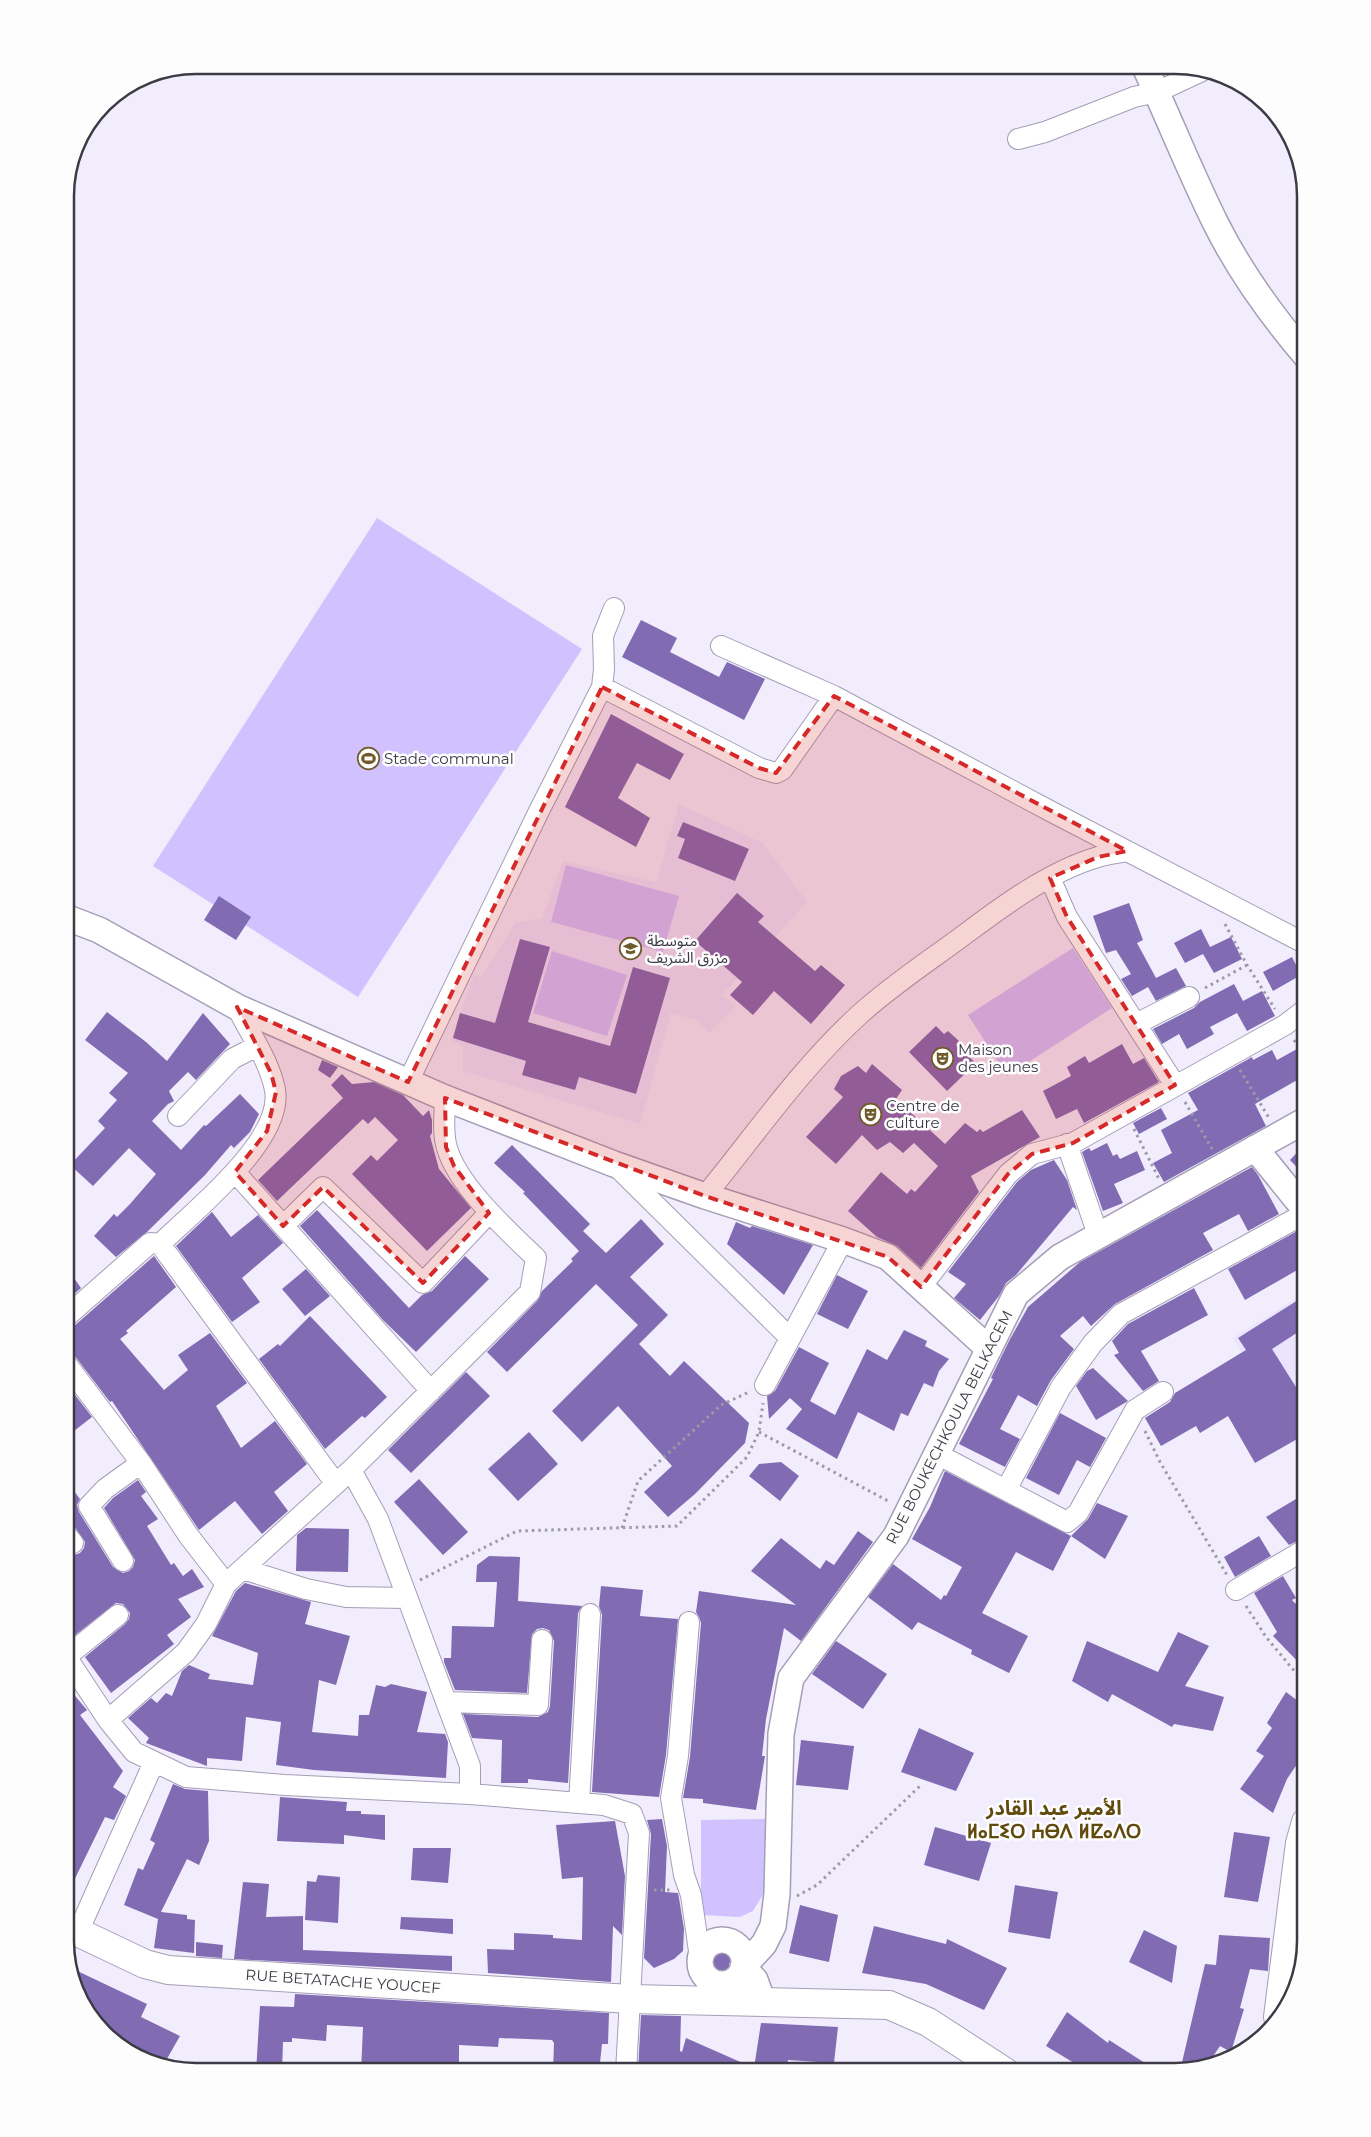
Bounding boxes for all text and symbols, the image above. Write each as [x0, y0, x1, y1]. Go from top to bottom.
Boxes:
sports icon: Stade communal [356, 746, 380, 770]
place label: Stade communal [384, 749, 514, 768]
place label: متوسطة مزرق الشريف [647, 931, 728, 967]
school or university icon: متوسطة مزرق الشريف [619, 937, 643, 961]
place label: Maison des jeunes [958, 1040, 1038, 1076]
theatre icon: Maison des jeunes [930, 1046, 954, 1070]
place label: Centre de culture [886, 1096, 960, 1132]
theatre icon: Centre de culture [858, 1102, 882, 1126]
street label: RUE BOUKECHKOULA BELKACEM [882, 1307, 1016, 1547]
district label: الأمير عبد القادر ⵍⴰⵎⵉⵔ ⵄⴱⴷ ⵍⵇⴰⴷⵔ [967, 1796, 1141, 1843]
street label: RUE BETATACHE YOUCEF [245, 1965, 441, 1997]

